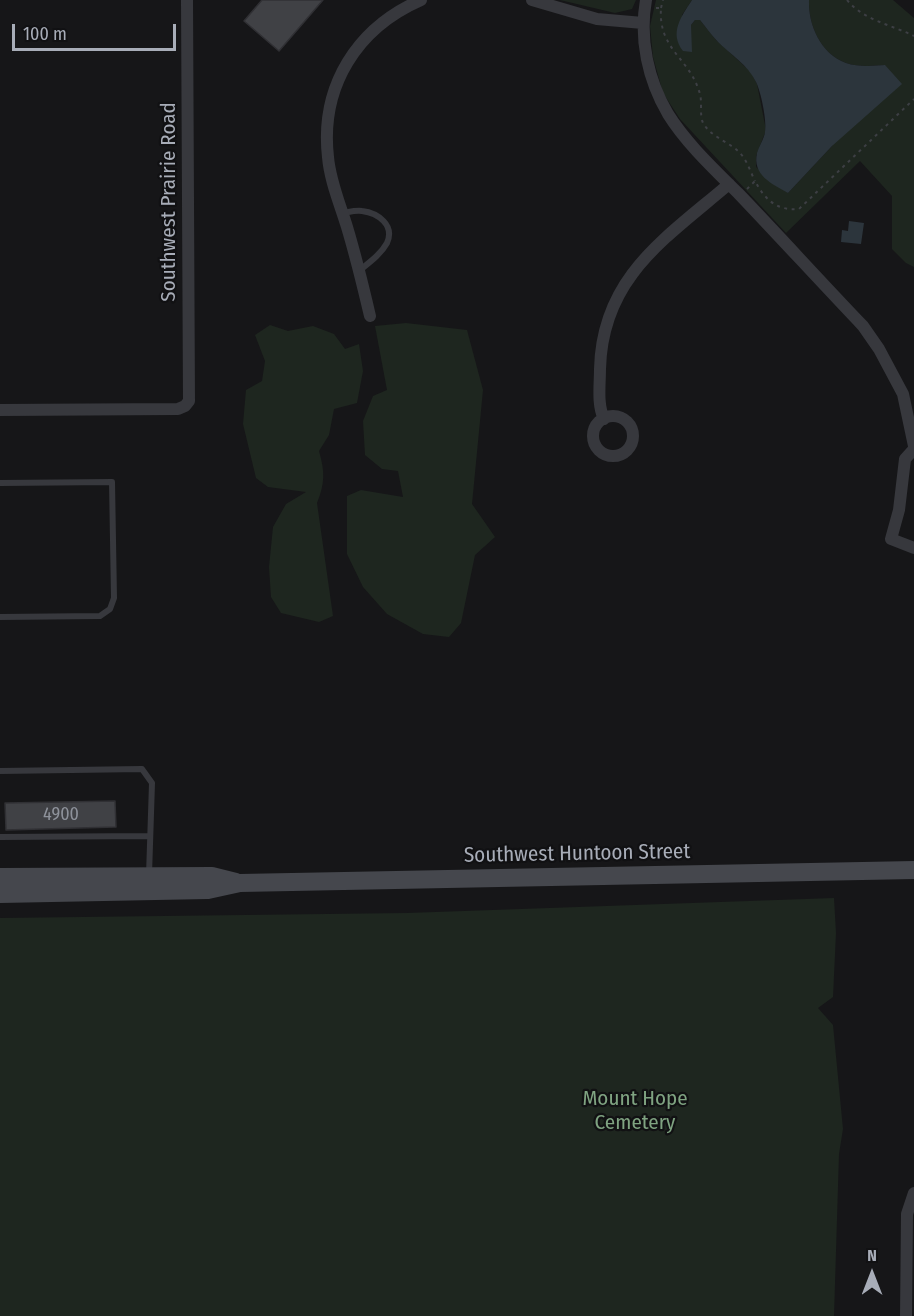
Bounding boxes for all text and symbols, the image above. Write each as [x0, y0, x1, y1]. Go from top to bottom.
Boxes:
scale bar [15, 12, 178, 50]
text: 100 m [23, 23, 67, 45]
street label: Southwest Prairie Road [156, 102, 182, 302]
house number: 4900 [43, 804, 79, 826]
street label: Southwest Huntoon Street [464, 839, 690, 869]
park label: Mount Hope Cemetery [582, 1086, 688, 1136]
north arrow [842, 1244, 902, 1304]
text: N [867, 1246, 877, 1265]

